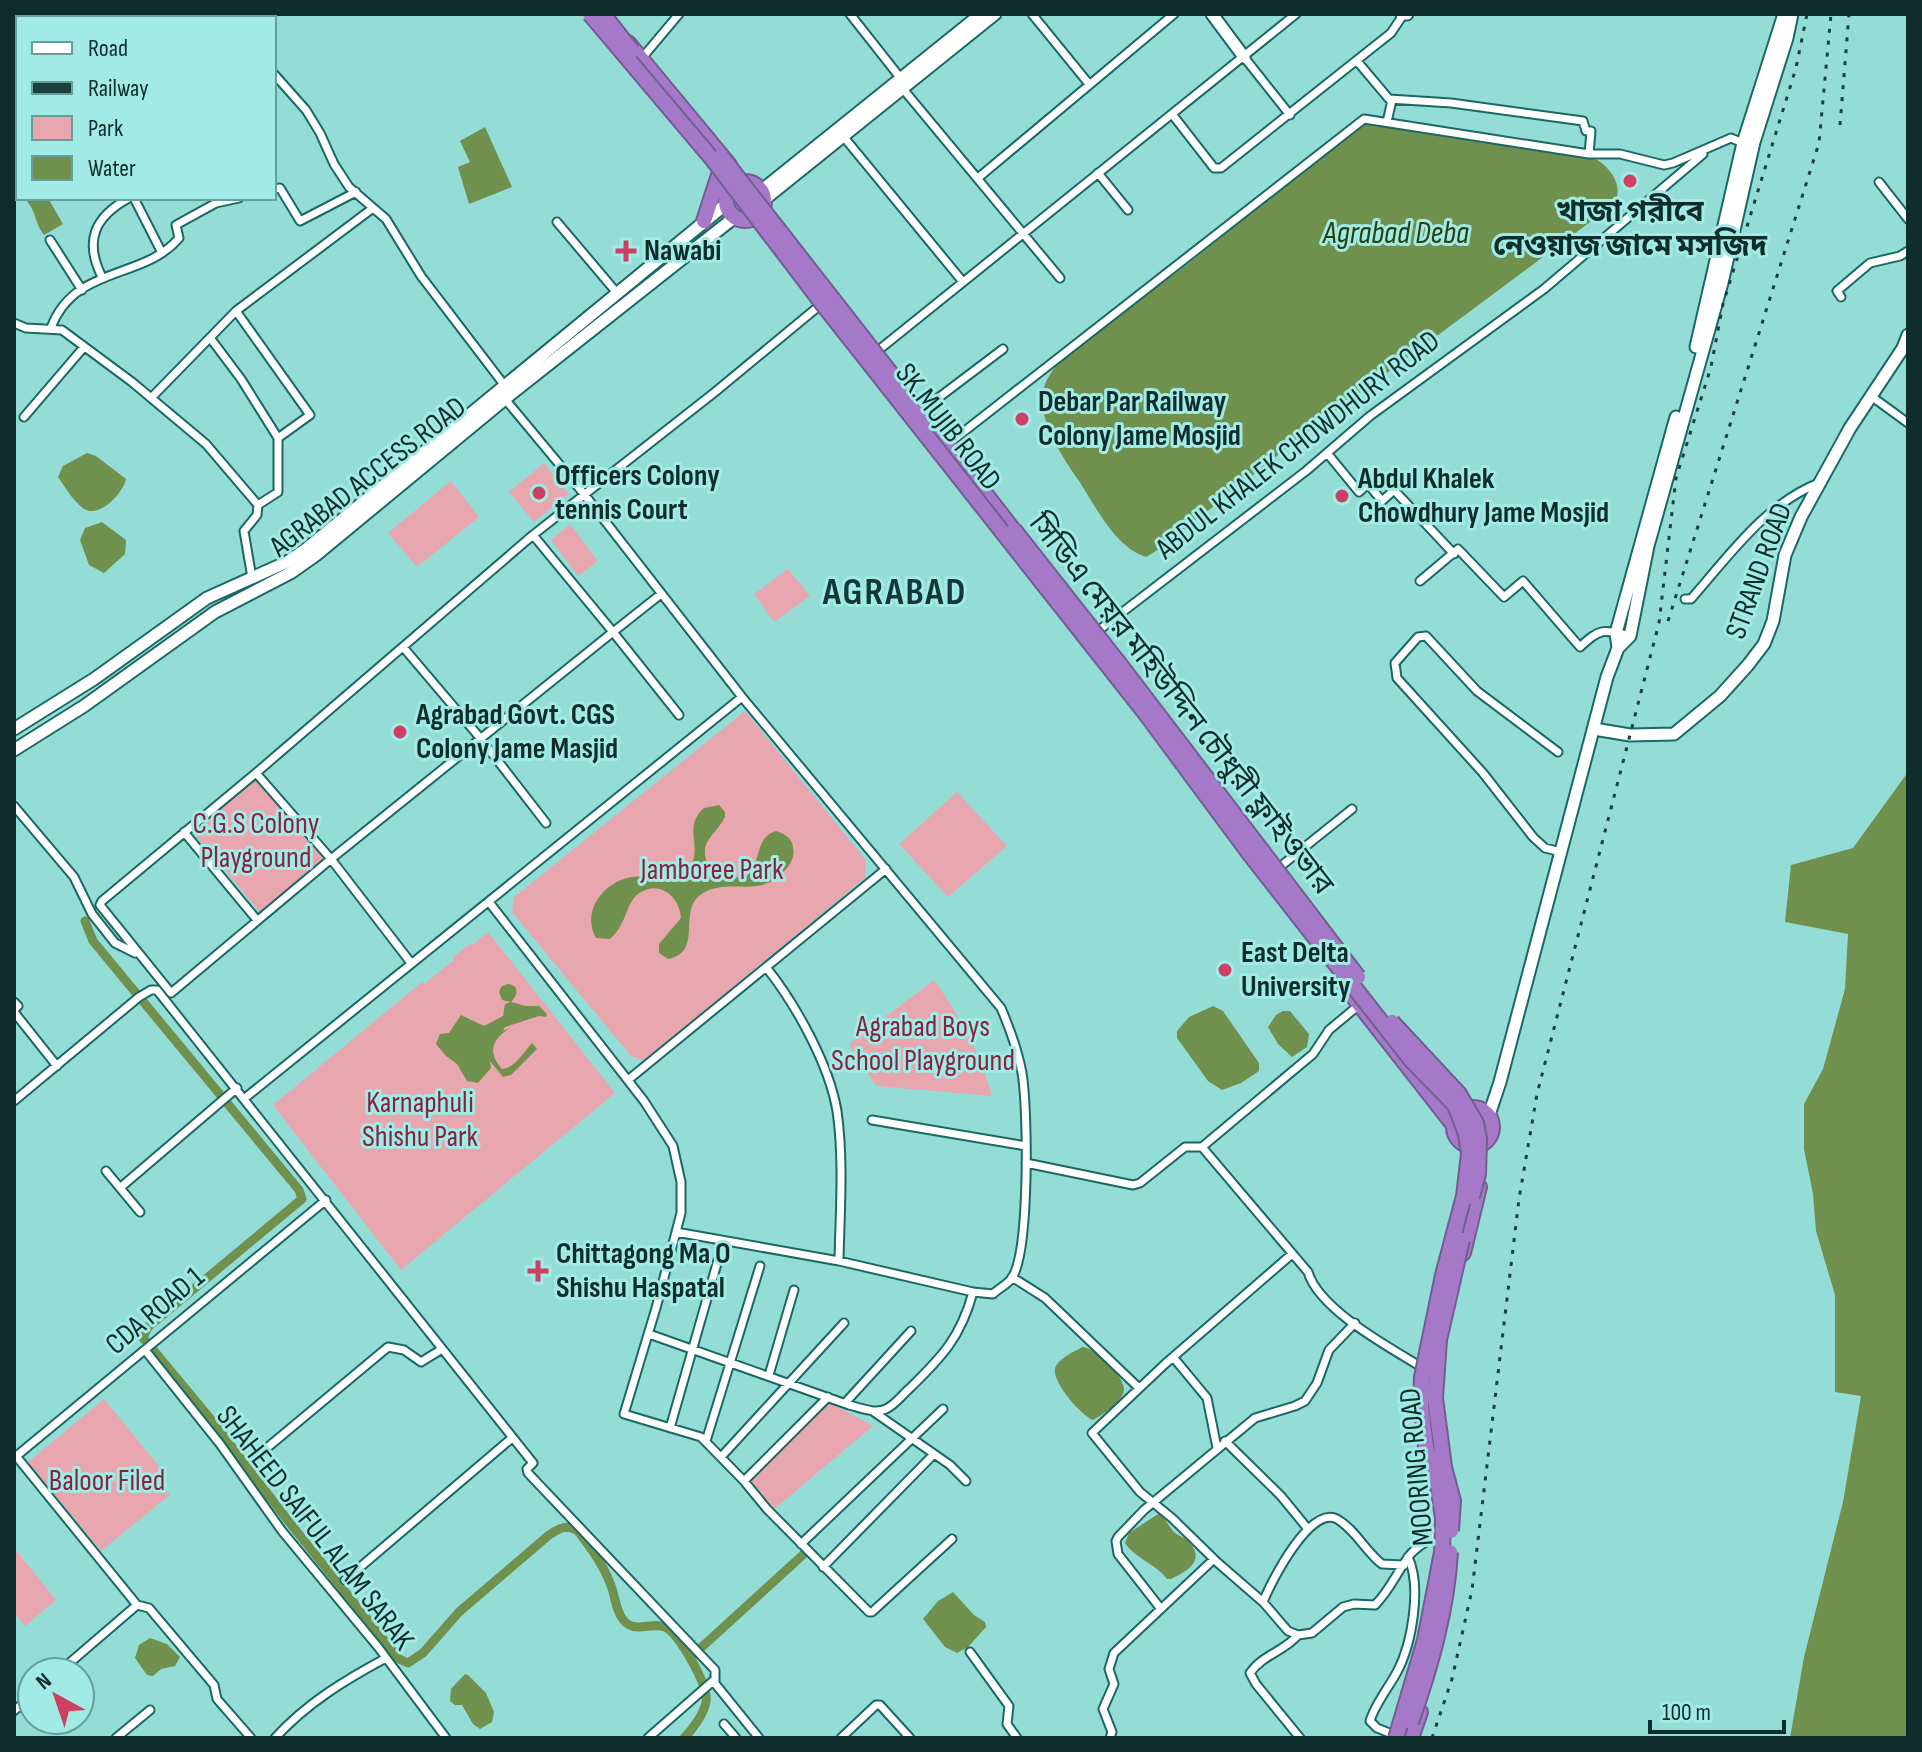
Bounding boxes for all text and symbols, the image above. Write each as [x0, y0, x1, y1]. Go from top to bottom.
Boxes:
legend [16, 16, 276, 200]
text: Road [88, 34, 128, 63]
text: Railway [88, 74, 148, 103]
text: Park [88, 114, 123, 143]
text: Water [88, 154, 136, 183]
marker: খাজা গরীবে নেওয়াজ জামে মসজিদ [1621, 172, 1639, 190]
place label: খাজা গরীবে নেওয়াজ জামে মসজিদ [1493, 193, 1768, 264]
water label: Agrabad Deba [1321, 214, 1469, 253]
place label: Nawabi [644, 233, 721, 269]
marker: Nawabi [615, 240, 637, 262]
street label: ABDUL KHALEK CHOWDHURY ROAD [1148, 323, 1447, 568]
street label: SK.MUJIB ROAD [887, 356, 1009, 498]
place label: Debar Par Railway Colony Jame Mosjid [1038, 384, 1241, 454]
street label: AGRABAD ACCESS ROAD [262, 389, 473, 566]
marker: Debar Par Railway Colony Jame Mosjid [1013, 410, 1031, 428]
place label: Officers Colony tennis Court [555, 458, 720, 528]
place label: Abdul Khalek Chowdhury Jame Mosjid [1357, 461, 1609, 531]
marker: Officers Colony tennis Court [530, 484, 548, 502]
marker: Abdul Khalek Chowdhury Jame Mosjid [1333, 487, 1351, 505]
street label: STRAND ROAD [1718, 498, 1800, 644]
street label: সিডিএ মেয়র মহিউদ্দিন চৌধুরী ফ্লাইওভার [1020, 505, 1343, 903]
district label: AGRABAD [822, 570, 967, 615]
place label: Agrabad Govt. CGS Colony Jame Masjid [415, 697, 618, 767]
marker: Agrabad Govt. CGS Colony Jame Masjid [391, 723, 409, 741]
park label: C.G.S Colony Playground [193, 806, 320, 876]
park label: Jamboree Park [640, 852, 784, 888]
place label: East Delta University [1241, 935, 1351, 1005]
marker: East Delta University [1216, 961, 1234, 979]
park label: Agrabad Boys School Playground [831, 1009, 1015, 1079]
park label: Karnaphuli Shishu Park [362, 1085, 479, 1155]
place label: Chittagong Ma O Shishu Haspatal [556, 1236, 731, 1306]
street label: CDA ROAD 1 [98, 1259, 212, 1363]
marker: Chittagong Ma O Shishu Haspatal [527, 1260, 549, 1282]
street label: MOORING ROAD [1392, 1387, 1442, 1547]
street label: SHAHEED SAIFUL ALAM SARAK [209, 1399, 422, 1658]
park label: Baloor Filed [49, 1463, 165, 1499]
north arrow [16, 1656, 96, 1736]
text: N [31, 1668, 57, 1696]
scale bar [1650, 1684, 1784, 1734]
text: 100 m [1662, 1698, 1711, 1727]

